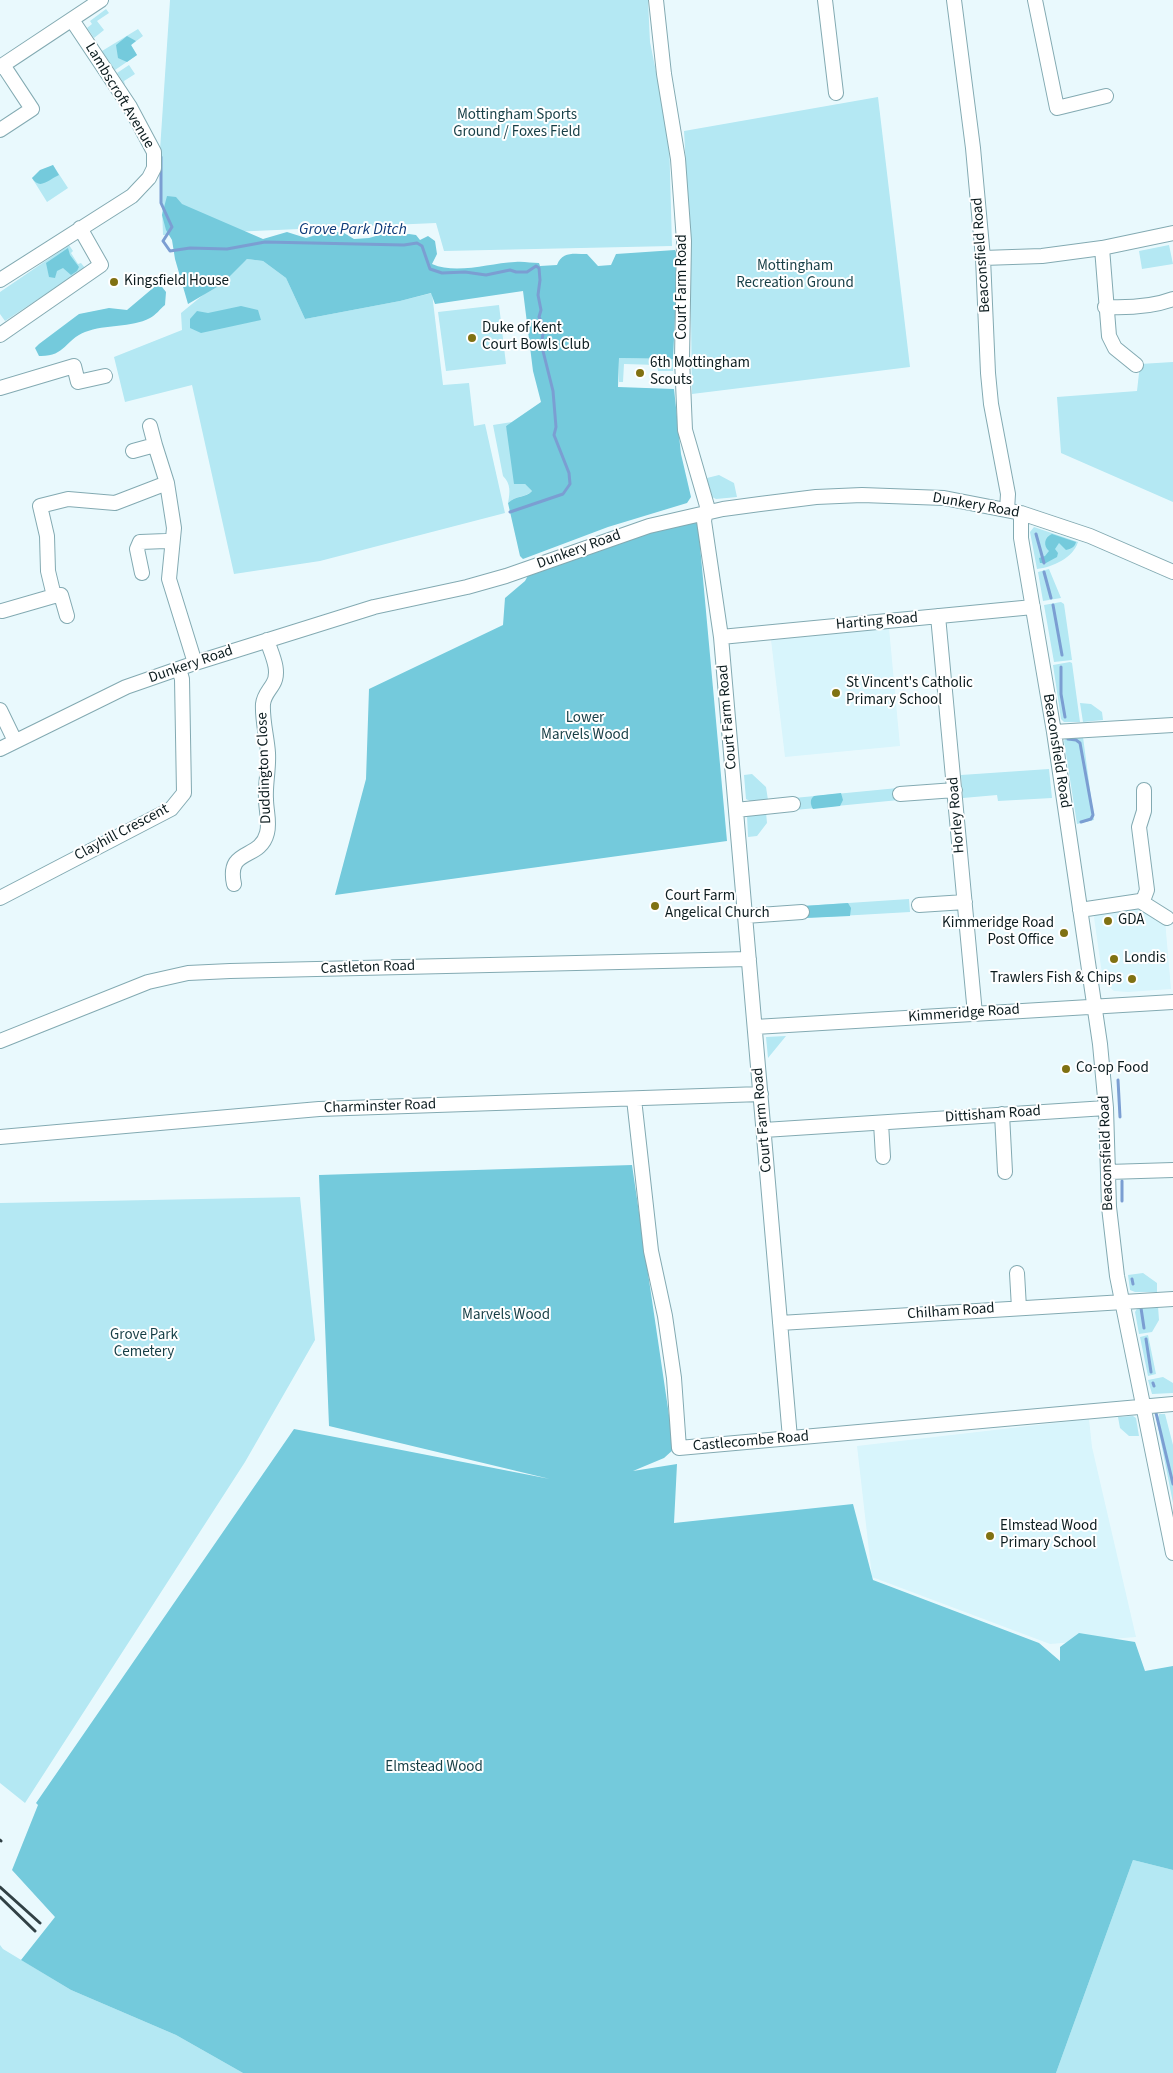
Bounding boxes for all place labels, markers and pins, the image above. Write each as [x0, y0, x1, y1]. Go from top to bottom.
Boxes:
place label: Kingsfield House [124, 273, 229, 291]
marker: Kingsfield House [108, 276, 120, 288]
place label: Duke of Kent Court Bowls Club [482, 320, 590, 355]
marker: Duke of Kent Court Bowls Club [466, 332, 478, 344]
place label: 6th Mottingham Scouts [650, 355, 750, 390]
marker: 6th Mottingham Scouts [634, 367, 646, 379]
place label: St Vincent's Catholic Primary School [846, 675, 973, 710]
marker: St Vincent's Catholic Primary School [830, 687, 842, 699]
place label: Court Farm Angelical Church [665, 888, 770, 923]
marker: Court Farm Angelical Church [649, 900, 661, 912]
place label: GDA [1118, 912, 1144, 930]
place label: Kimmeridge Road Post Office [942, 915, 1054, 950]
marker: GDA [1102, 915, 1114, 927]
marker: Kimmeridge Road Post Office [1058, 927, 1070, 939]
place label: Londis [1124, 950, 1166, 968]
marker: Londis [1108, 953, 1120, 965]
place label: Trawlers Fish & Chips [990, 970, 1122, 988]
marker: Trawlers Fish & Chips [1126, 973, 1138, 985]
place label: Co-op Food [1076, 1060, 1149, 1078]
marker: Co-op Food [1060, 1063, 1072, 1075]
place label: Elmstead Wood Primary School [1000, 1518, 1098, 1553]
marker: Elmstead Wood Primary School [984, 1530, 996, 1542]

